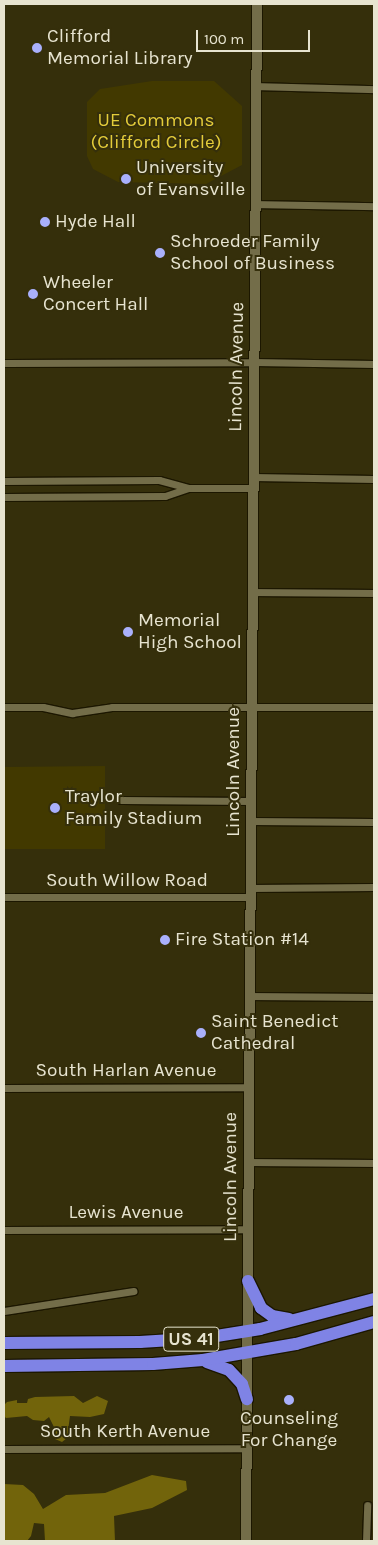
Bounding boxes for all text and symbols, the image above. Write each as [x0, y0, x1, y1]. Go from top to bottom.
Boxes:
scale bar [198, 20, 312, 52]
place label: Clifford Memorial Library [47, 26, 193, 70]
text: 100 m [204, 30, 244, 48]
marker: Clifford Memorial Library [31, 42, 43, 54]
park label: UE Commons (Clifford Circle) [90, 110, 222, 154]
place label: University of Evansville [136, 157, 245, 201]
marker: University of Evansville [120, 173, 132, 185]
place label: Hyde Hall [55, 211, 136, 233]
marker: Hyde Hall [39, 216, 51, 228]
place label: Schroeder Family School of Business [170, 231, 335, 275]
marker: Schroeder Family School of Business [154, 247, 166, 259]
place label: Wheeler Concert Hall [43, 272, 148, 316]
marker: Wheeler Concert Hall [27, 288, 39, 300]
street label: Lincoln Avenue [224, 302, 250, 432]
place label: Memorial High School [138, 610, 242, 654]
marker: Memorial High School [122, 626, 134, 638]
street label: Lincoln Avenue [223, 707, 245, 837]
place label: Traylor Family Stadium [65, 786, 202, 830]
marker: Traylor Family Stadium [49, 802, 61, 814]
street label: South Willow Road [46, 870, 208, 892]
place label: Fire Station #14 [175, 929, 309, 951]
marker: Fire Station #14 [159, 934, 171, 946]
place label: Saint Benedict Cathedral [211, 1011, 338, 1055]
marker: Saint Benedict Cathedral [195, 1027, 207, 1039]
street label: South Harlan Avenue [36, 1060, 216, 1082]
street label: Lincoln Avenue [220, 1112, 242, 1242]
street label: Lewis Avenue [68, 1202, 184, 1224]
road number: US 41 [162, 1324, 220, 1355]
marker: Counseling For Change [283, 1394, 295, 1406]
place label: Counseling For Change [240, 1408, 338, 1452]
street label: South Kerth Avenue [40, 1421, 210, 1443]

